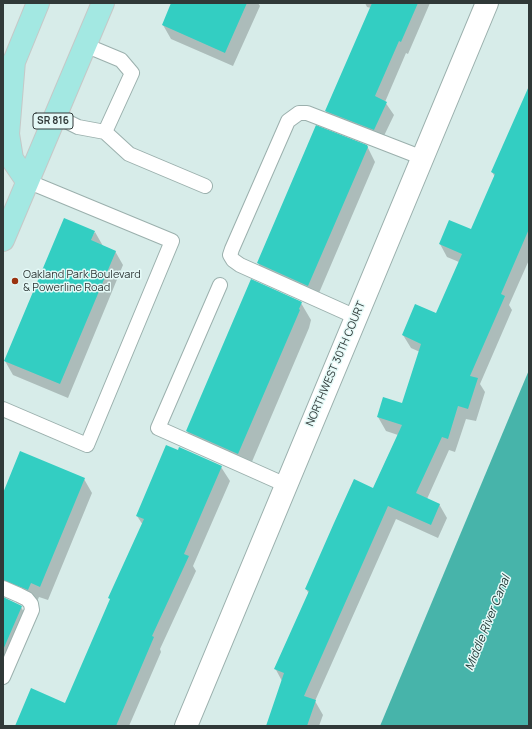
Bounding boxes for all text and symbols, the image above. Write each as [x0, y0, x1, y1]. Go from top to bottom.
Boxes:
road number: SR 816 [33, 113, 73, 129]
place label: Oakland Park Boulevard & Powerline Road [23, 268, 141, 294]
marker: Oakland Park Boulevard & Powerline Road [10, 276, 20, 286]
street label: NORTHWEST 30TH COURT [304, 300, 368, 428]
water label: Middle River Canal [462, 573, 514, 673]

